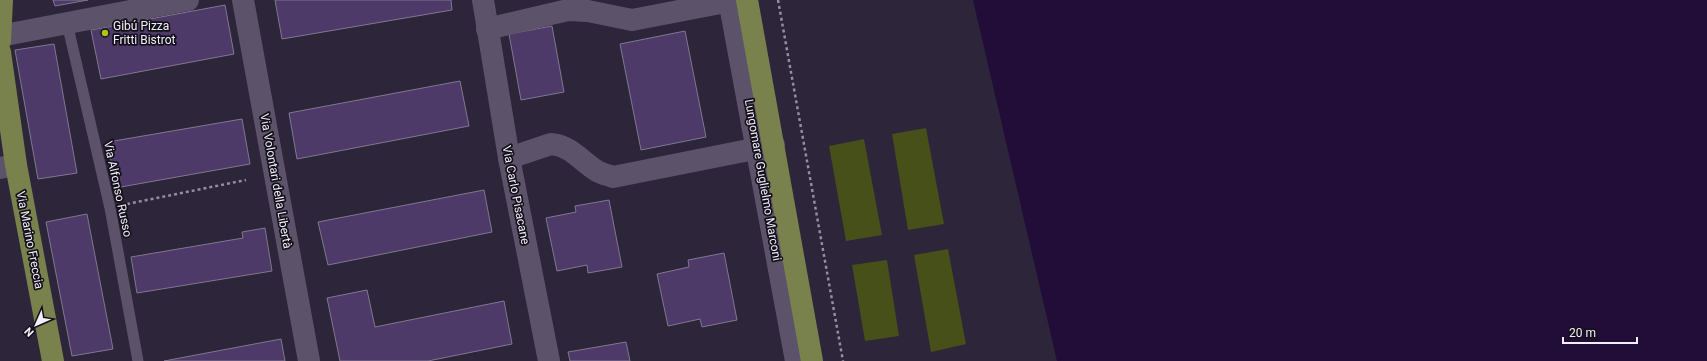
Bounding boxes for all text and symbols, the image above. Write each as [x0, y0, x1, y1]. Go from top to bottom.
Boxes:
place label: Gibú Pizza Fritti Bistrot [113, 19, 176, 47]
marker: Gibú Pizza Fritti Bistrot [100, 28, 110, 38]
street label: Lungomare Guglielmo Marconi [742, 98, 784, 262]
street label: Via Volontari della Libertà [257, 112, 295, 250]
street label: Via Alfonso Russo [101, 140, 135, 238]
street label: Via Carlo Pisacane [500, 144, 532, 246]
street label: Via Marino Freccia [14, 190, 46, 290]
north arrow [16, 305, 56, 345]
scale bar [1563, 319, 1637, 345]
text: N [22, 324, 37, 339]
text: 20 m [1569, 326, 1596, 340]

